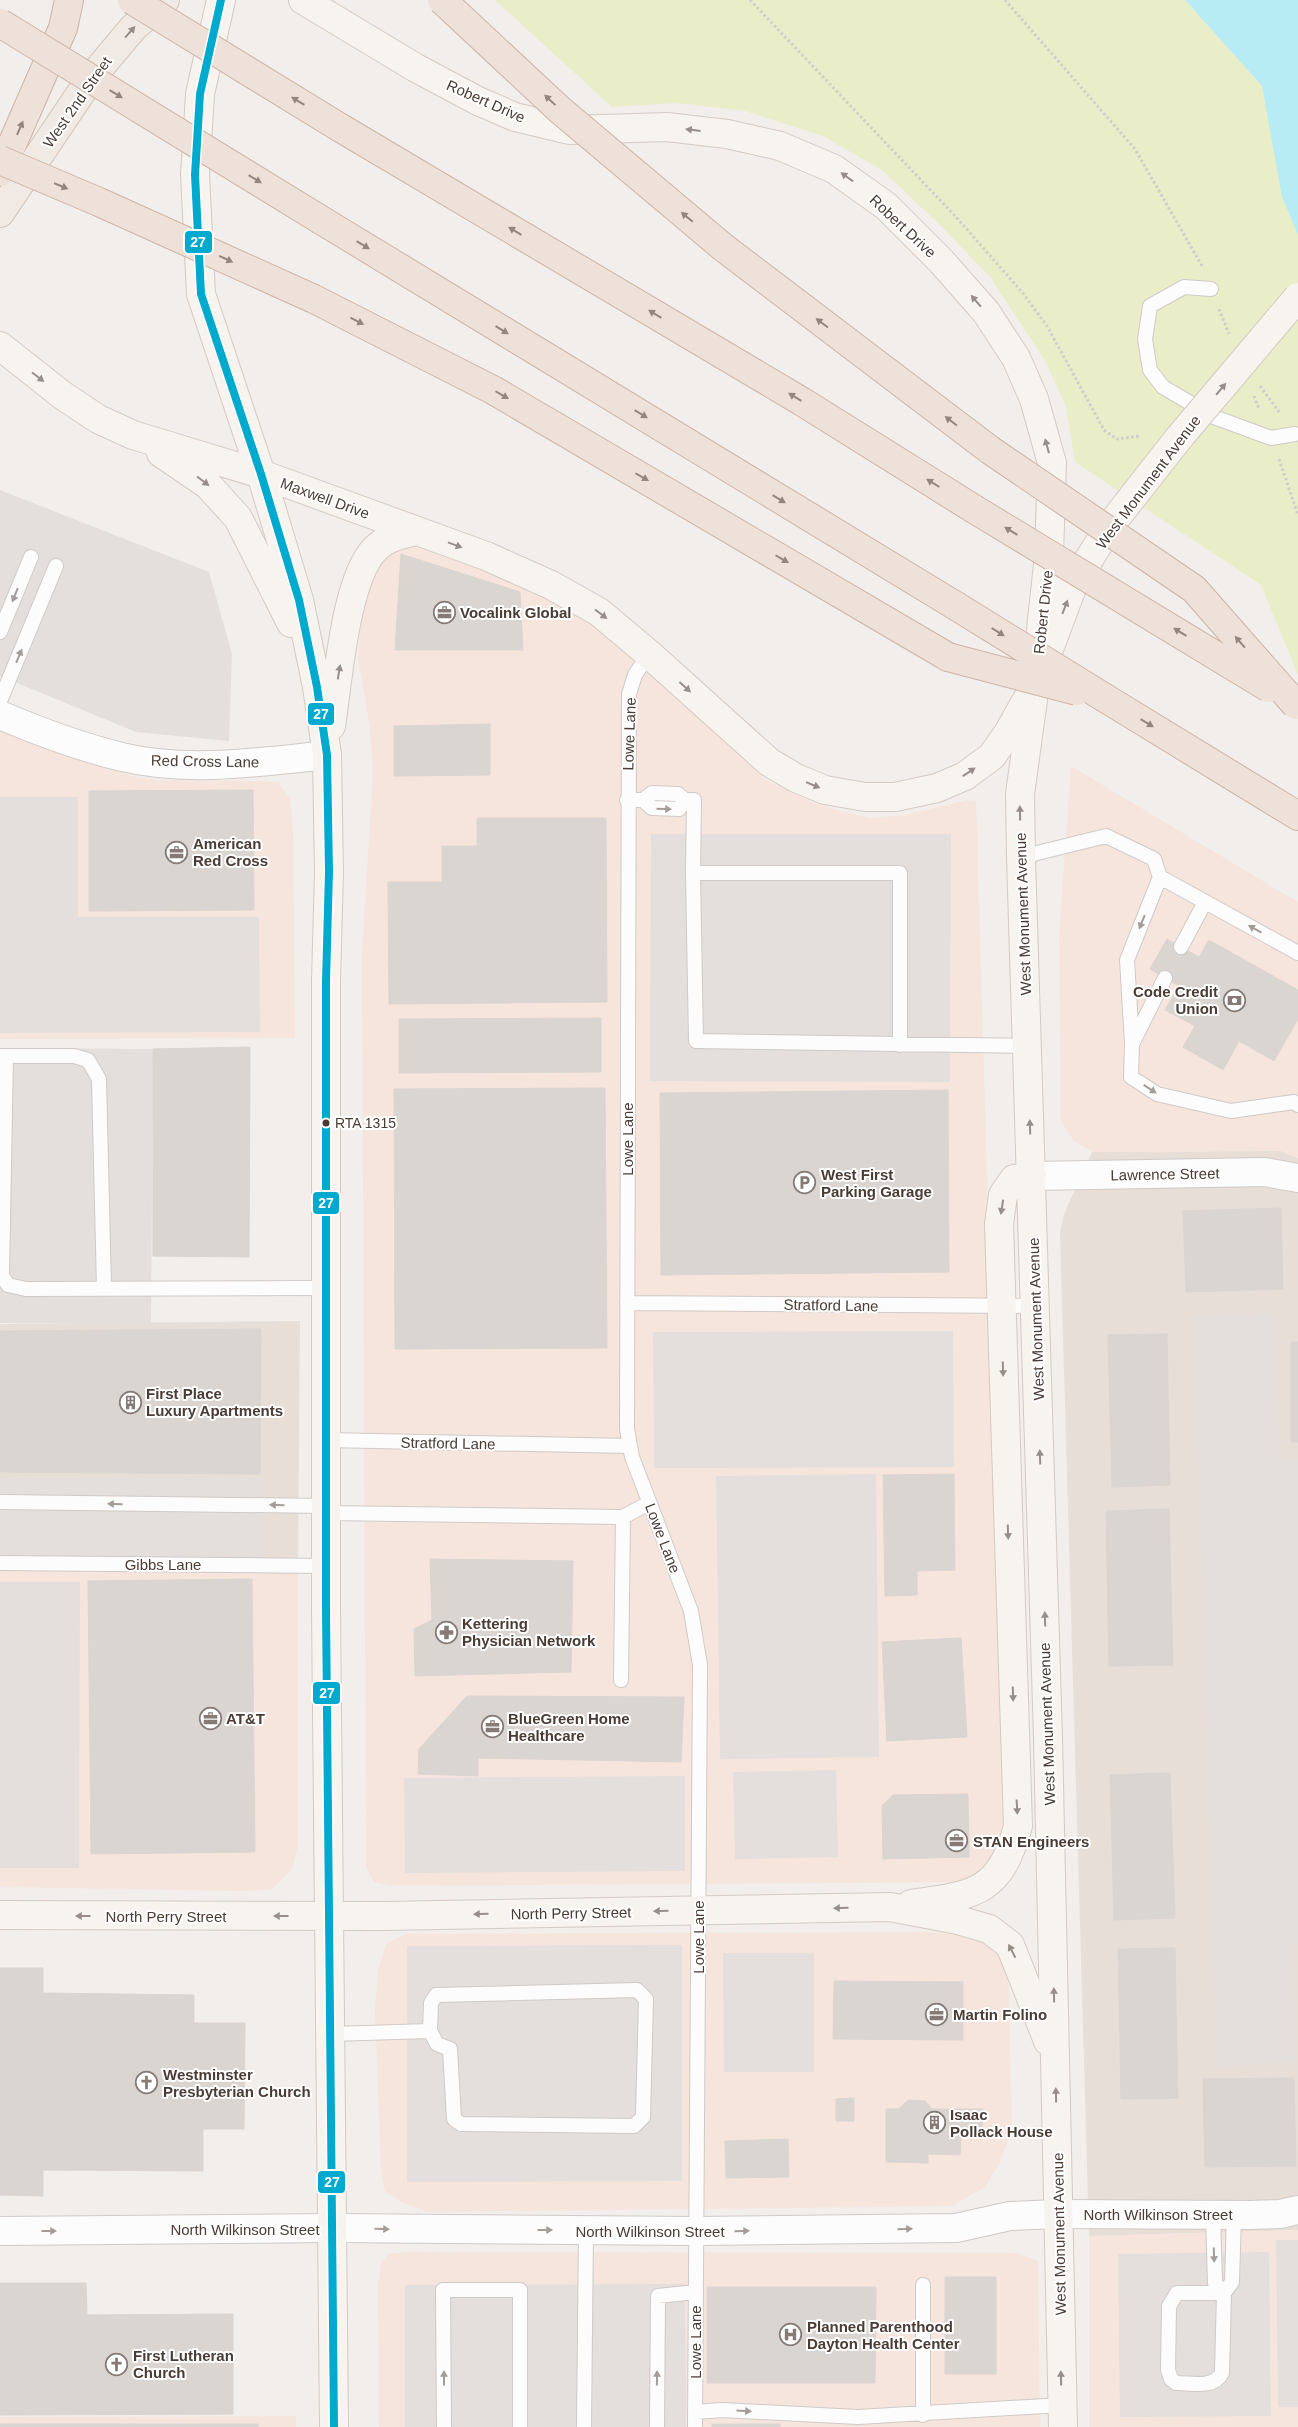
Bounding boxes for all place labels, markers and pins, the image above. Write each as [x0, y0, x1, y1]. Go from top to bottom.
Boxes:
office icon: Vocalink Global [432, 600, 456, 624]
place label: Vocalink Global [460, 604, 571, 621]
place label: American Red Cross [193, 835, 268, 869]
office icon: American Red Cross [165, 840, 189, 864]
place label: Code Credit Union [1133, 983, 1218, 1017]
bank icon: Code Credit Union [1222, 988, 1246, 1012]
place label: RTA 1315 [335, 1115, 396, 1131]
marker: RTA 1315 [321, 1118, 331, 1128]
place label: West First Parking Garage [821, 1166, 932, 1200]
parking icon: West First Parking Garage [793, 1171, 817, 1195]
place label: First Place Luxury Apartments [146, 1385, 283, 1419]
building icon: First Place Luxury Apartments [118, 1390, 142, 1414]
place label: Kettering Physician Network [462, 1615, 596, 1649]
pharmacy icon: Kettering Physician Network [434, 1620, 458, 1644]
office icon: AT&T [198, 1706, 222, 1730]
place label: AT&T [226, 1710, 265, 1727]
place label: BlueGreen Home Healthcare [508, 1710, 630, 1744]
office icon: BlueGreen Home Healthcare [480, 1715, 504, 1739]
office icon: STAN Engineers [945, 1829, 969, 1853]
place label: STAN Engineers [973, 1833, 1089, 1850]
office icon: Martin Folino [925, 2002, 949, 2026]
place label: Martin Folino [953, 2006, 1047, 2023]
place label: Westminster Presbyterian Church [163, 2066, 311, 2100]
church icon: Westminster Presbyterian Church [135, 2071, 159, 2095]
place label: Isaac Pollack House [950, 2106, 1053, 2140]
building icon: Isaac Pollack House [922, 2111, 946, 2135]
place label: Planned Parenthood Dayton Health Center [807, 2318, 960, 2352]
hospital icon: Planned Parenthood Dayton Health Center [779, 2323, 803, 2347]
place label: First Lutheran Church [133, 2347, 234, 2381]
church icon: First Lutheran Church [105, 2352, 129, 2376]

